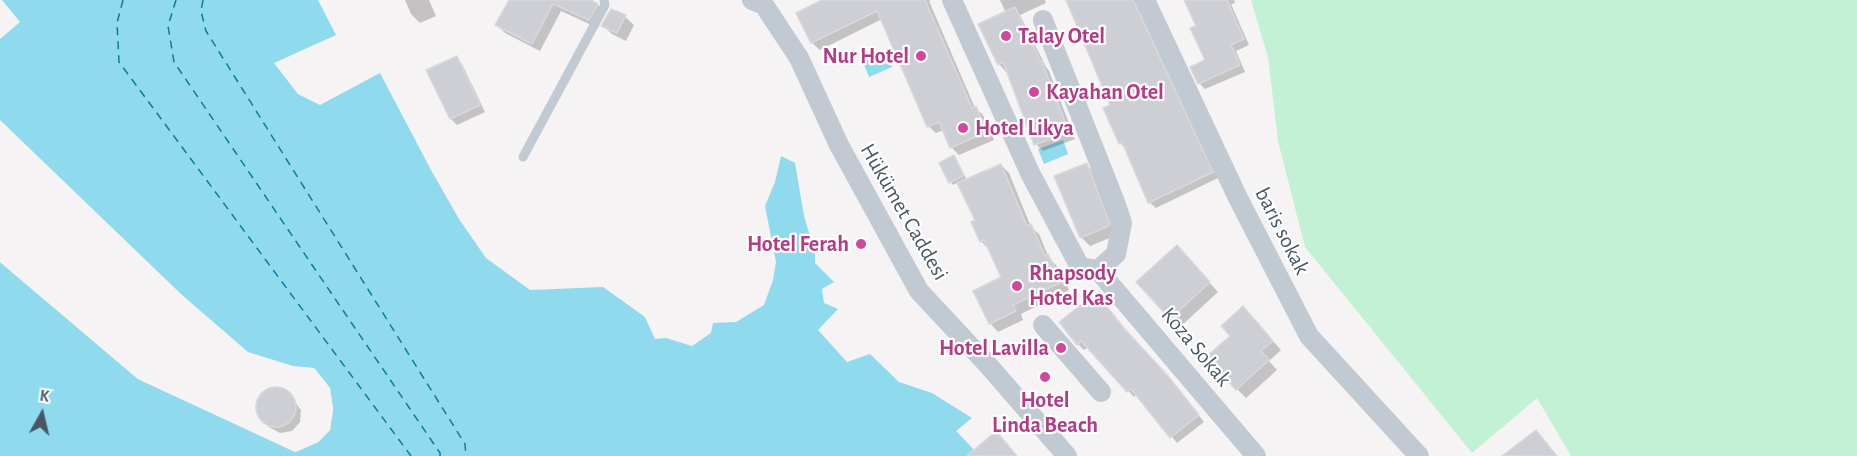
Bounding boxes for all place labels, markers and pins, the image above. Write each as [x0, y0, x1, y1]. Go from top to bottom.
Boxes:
place label: Talay Otel [1018, 23, 1105, 49]
marker: Talay Otel [999, 29, 1013, 43]
place label: Nur Hotel [822, 43, 909, 69]
marker: Nur Hotel [914, 49, 928, 63]
place label: Kayahan Otel [1046, 79, 1164, 105]
marker: Kayahan Otel [1027, 85, 1041, 99]
place label: Hotel Likya [975, 115, 1074, 141]
marker: Hotel Likya [956, 121, 970, 135]
place label: Hotel Ferah [747, 231, 849, 257]
marker: Hotel Ferah [854, 237, 868, 251]
place label: Rhapsody Hotel Kas [1029, 260, 1116, 312]
marker: Rhapsody Hotel Kas [1010, 279, 1024, 293]
place label: Hotel Lavilla [939, 335, 1049, 361]
marker: Hotel Lavilla [1054, 341, 1068, 355]
marker: Hotel Linda Beach [1038, 370, 1052, 384]
place label: Hotel Linda Beach [992, 387, 1098, 439]

